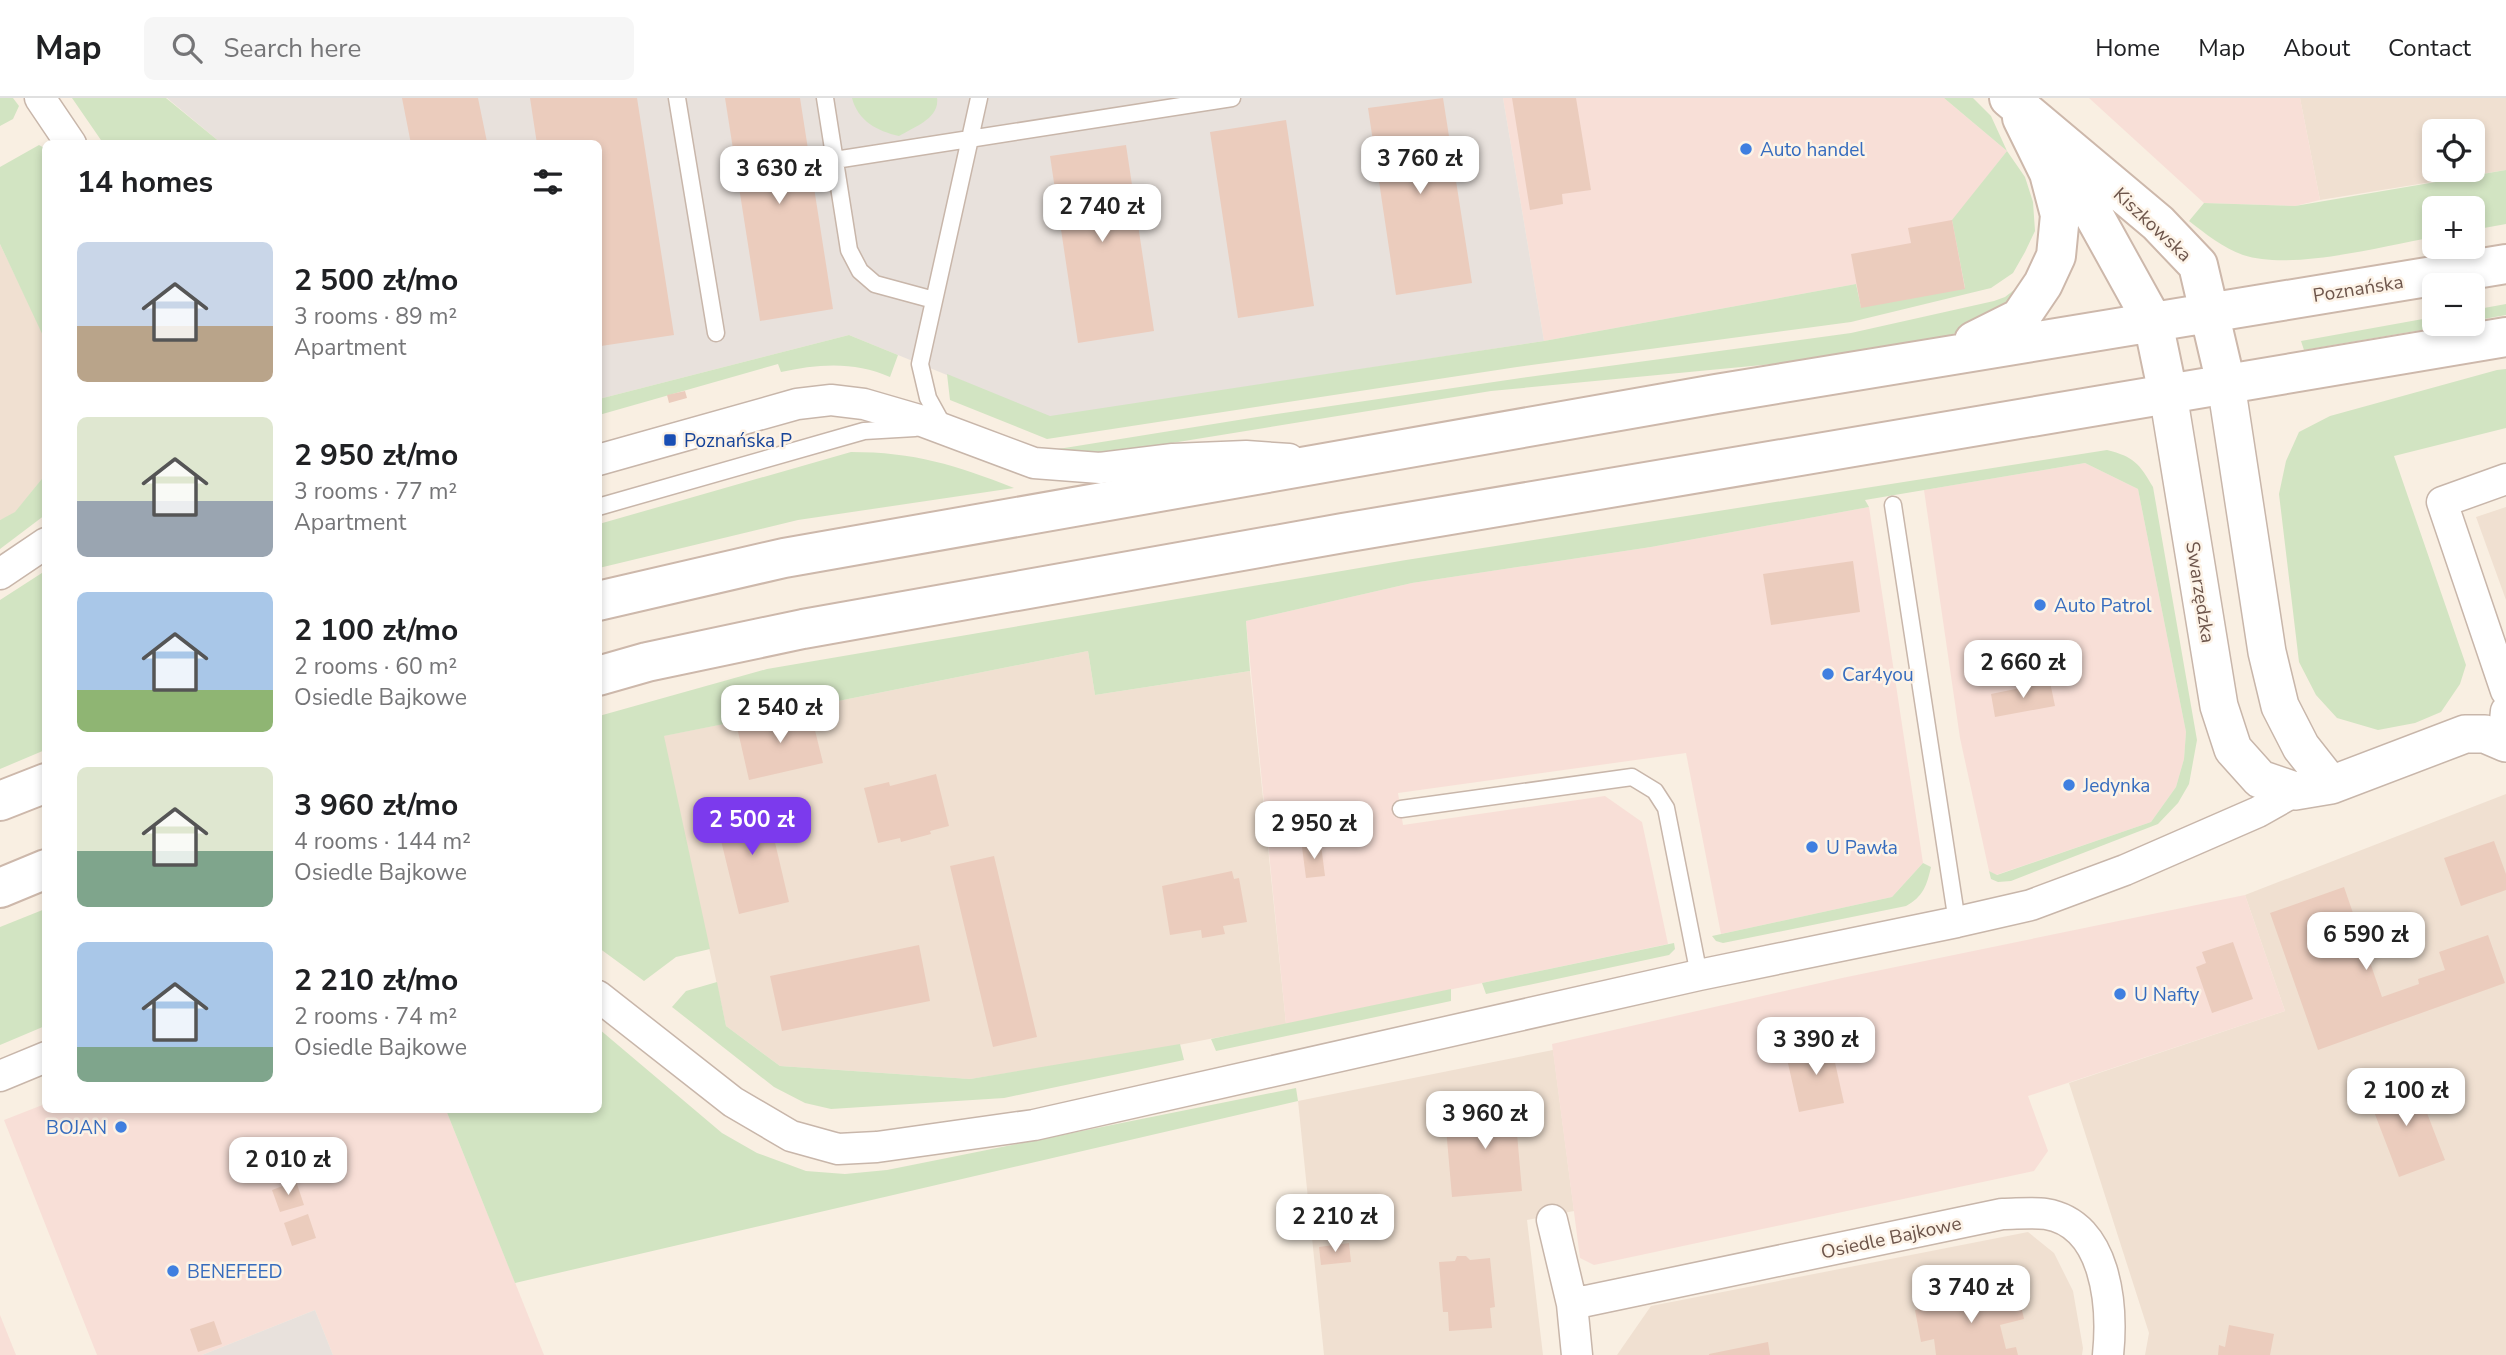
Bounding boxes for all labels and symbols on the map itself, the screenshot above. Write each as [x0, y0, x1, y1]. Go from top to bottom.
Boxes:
pin: 3 760 zł [1348, 136, 1492, 196]
place label: Auto handel [1760, 137, 1865, 163]
marker: Auto handel [1738, 141, 1754, 157]
pin: 3 630 zł [707, 146, 851, 206]
street label: Kiszkowska [2108, 182, 2197, 268]
pin: 2 740 zł [1030, 184, 1174, 244]
street label: Poznańska [2311, 269, 2405, 309]
place label: Poznańska P [684, 428, 792, 454]
marker: Poznańska P [662, 432, 678, 448]
street label: Swarzędzka [2179, 540, 2221, 645]
place label: Auto Patrol [2054, 593, 2152, 619]
marker: Auto Patrol [2032, 597, 2048, 613]
pin: 2 660 zł [1951, 640, 2095, 700]
place label: Car4you [1842, 662, 1914, 688]
marker: Car4you [1820, 666, 1836, 682]
pin: 2 540 zł [708, 686, 852, 745]
place label: Jedynka [2082, 773, 2150, 799]
marker: Jedynka [2061, 777, 2077, 793]
pin: 2 500 zł [680, 798, 824, 857]
pin: 2 950 zł [1242, 802, 1386, 861]
place label: U Pawła [1826, 835, 1898, 861]
marker: U Pawła [1804, 839, 1820, 855]
pin: 6 590 zł [2294, 912, 2438, 972]
place label: U Nafty [2134, 982, 2199, 1008]
marker: U Nafty [2112, 986, 2128, 1002]
pin: 3 390 zł [1744, 1018, 1888, 1077]
pin: 2 100 zł [2334, 1068, 2478, 1128]
pin: 3 960 zł [1413, 1091, 1557, 1151]
place label: BOJAN [46, 1115, 107, 1141]
marker: BOJAN [113, 1119, 129, 1135]
pin: 2 010 zł [216, 1138, 360, 1197]
pin: 2 210 zł [1263, 1194, 1407, 1254]
street label: Osiedle Bajkowe [1819, 1210, 1964, 1266]
place label: BENEFEED [187, 1259, 283, 1285]
marker: BENEFEED [165, 1263, 181, 1279]
pin: 3 740 zł [1899, 1266, 2043, 1325]

